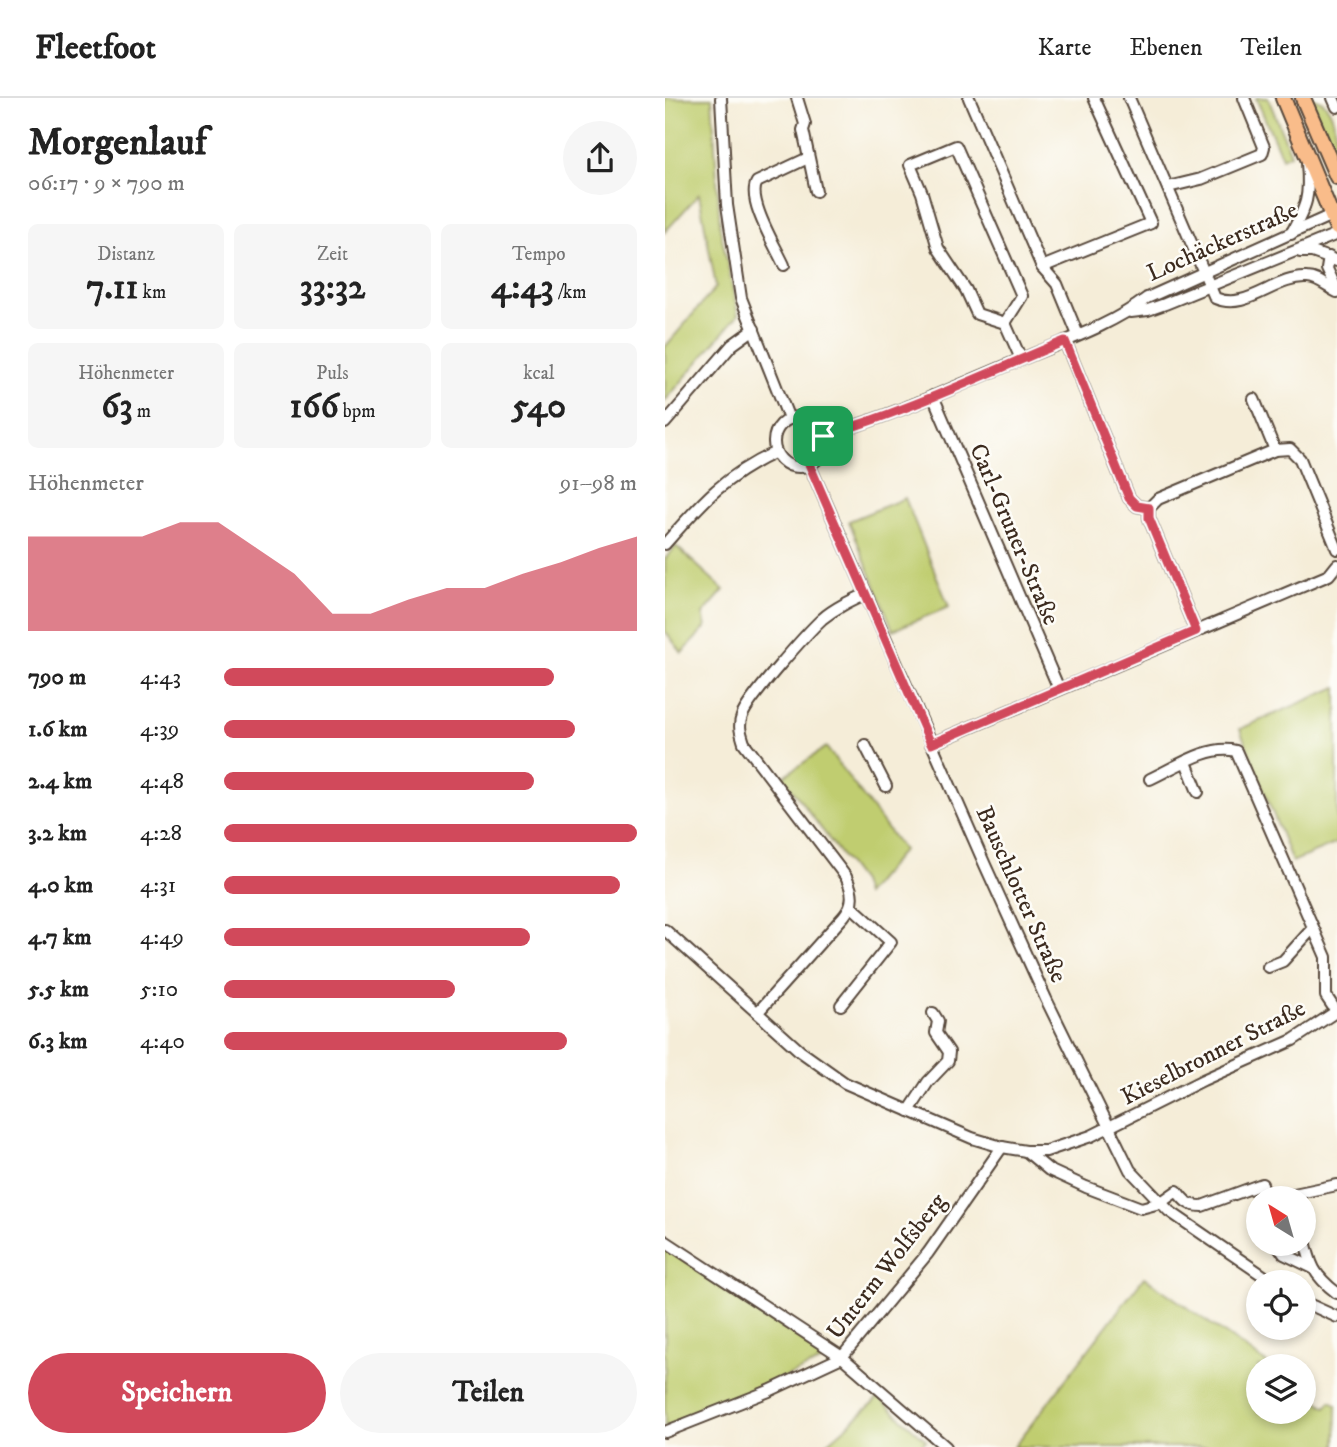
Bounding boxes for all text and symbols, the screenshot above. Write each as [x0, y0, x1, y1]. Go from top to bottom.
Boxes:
text: Fleetfoot [35, 28, 156, 69]
text: Karte [1038, 33, 1091, 63]
text: Ebenen [1129, 33, 1203, 63]
text: Teilen [1241, 33, 1302, 63]
text: Morgenlauf [28, 119, 207, 167]
button: share [563, 121, 637, 195]
text: 06:17 · 9 × 790 m [28, 169, 185, 198]
street label: Lochäckerstraße [1142, 195, 1303, 289]
text: Distanz [97, 243, 155, 266]
text: Zeit [317, 243, 348, 266]
text: Tempo [512, 243, 566, 266]
text: 7.11 [86, 266, 138, 310]
text: 33:32 [300, 266, 365, 310]
text: 4:43 [491, 266, 554, 310]
text: km [138, 281, 166, 304]
text: /km [554, 281, 587, 304]
text: Höhenmeter [78, 362, 174, 385]
text: Puls [316, 362, 349, 385]
text: kcal [523, 362, 554, 385]
text: 63 [101, 385, 133, 429]
text: 166 [290, 385, 339, 429]
text: 540 [512, 385, 566, 429]
text: m [133, 400, 151, 423]
text: bpm [339, 400, 375, 423]
pin [793, 406, 853, 466]
icon: arrive [804, 417, 842, 455]
street label: Carl-Gruner-Straße [962, 439, 1066, 630]
text: Höhenmeter [28, 469, 144, 498]
text: 91–98 m [560, 469, 637, 498]
text: 790 m [28, 663, 86, 692]
text: 4:43 [140, 663, 181, 692]
text: 1.6 km [28, 715, 87, 744]
text: 4:39 [140, 715, 179, 744]
text: 2.4 km [28, 767, 92, 796]
text: 4:48 [140, 767, 184, 796]
street label: Bauschlotter Straße [969, 802, 1073, 987]
text: 3.2 km [28, 819, 87, 848]
text: 4:28 [140, 819, 182, 848]
text: 4.0 km [28, 871, 93, 900]
text: 4:31 [140, 871, 176, 900]
text: 4.7 km [28, 923, 92, 952]
text: 4:49 [140, 923, 184, 952]
text: 5.5 km [28, 975, 89, 1004]
text: 5:10 [140, 975, 178, 1004]
street label: Kieselbronner Straße [1116, 993, 1311, 1112]
text: 6.3 km [28, 1027, 88, 1056]
text: 4:40 [140, 1027, 185, 1056]
north arrow [1246, 1186, 1316, 1256]
map controls [1246, 1186, 1316, 1424]
street label: Unterm Wolfsberg [820, 1187, 953, 1346]
button: locate [1246, 1270, 1316, 1340]
button: Speichern [28, 1353, 326, 1433]
button: Teilen [340, 1353, 637, 1433]
button: layers [1246, 1354, 1316, 1424]

